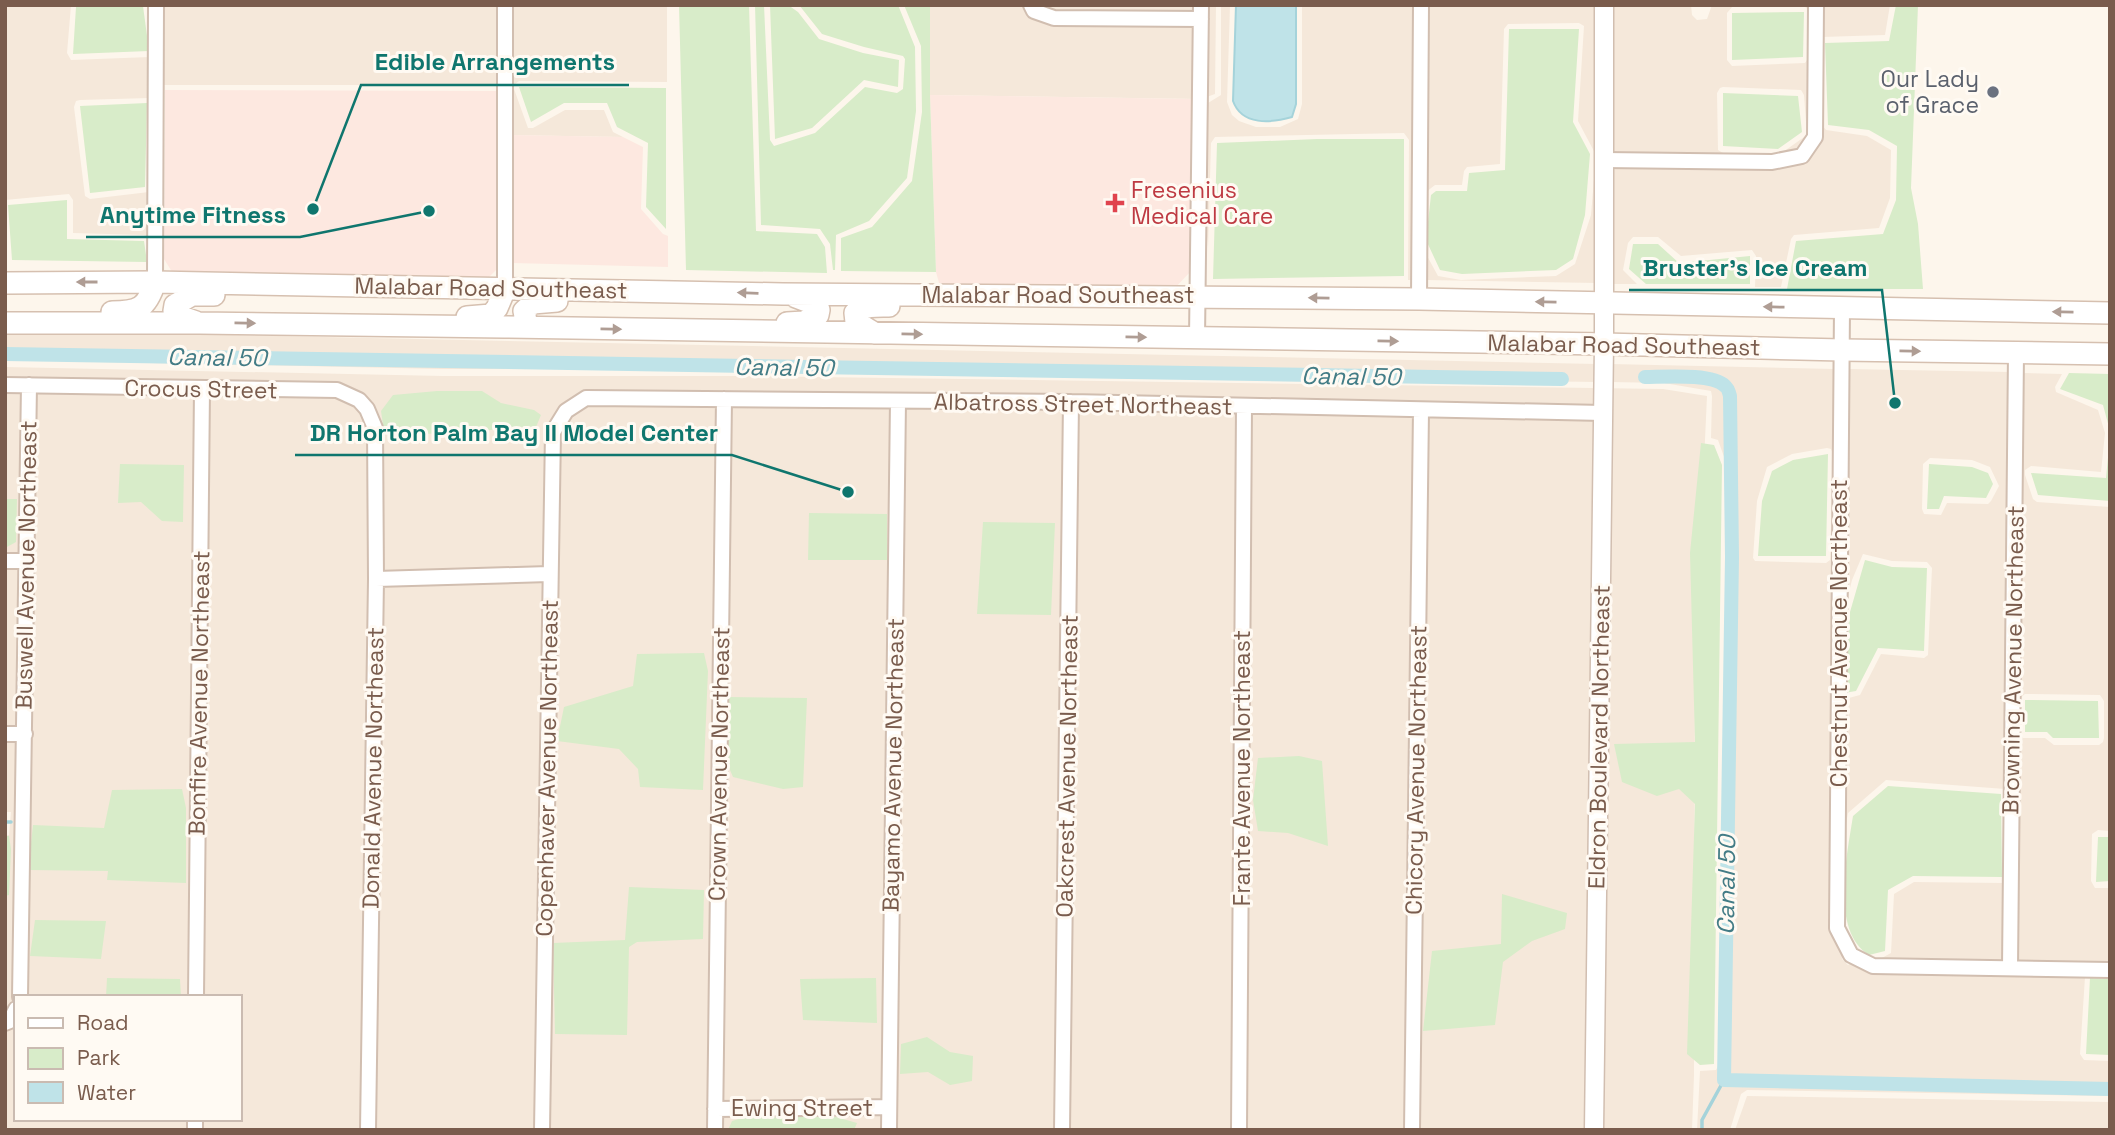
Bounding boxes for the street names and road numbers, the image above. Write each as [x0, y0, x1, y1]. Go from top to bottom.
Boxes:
street label: Malabar Road Southeast [354, 271, 628, 305]
street label: Malabar Road Southeast [921, 280, 1195, 310]
street label: Malabar Road Southeast [1487, 328, 1761, 362]
street label: Crocus Street [124, 373, 278, 405]
street label: Albatross Street Northeast [933, 386, 1233, 422]
street label: Buswell Avenue Northeast [8, 420, 44, 710]
street label: Chestnut Avenue Northeast [1824, 479, 1854, 787]
street label: Browning Avenue Northeast [1995, 505, 2031, 815]
street label: Bonfire Avenue Northeast [182, 550, 216, 836]
street label: Eldron Boulevard Northeast [1581, 585, 1617, 889]
street label: Copenhaver Avenue Northeast [529, 599, 565, 937]
street label: Oakcrest Avenue Northeast [1049, 614, 1085, 918]
street label: Bayamo Avenue Northeast [875, 618, 911, 912]
street label: Chicory Avenue Northeast [1398, 625, 1434, 915]
street label: Donald Avenue Northeast [356, 627, 390, 909]
street label: Crown Avenue Northeast [702, 627, 736, 901]
street label: Frante Avenue Northeast [1227, 630, 1257, 906]
street label: Ewing Street [731, 1093, 873, 1123]

